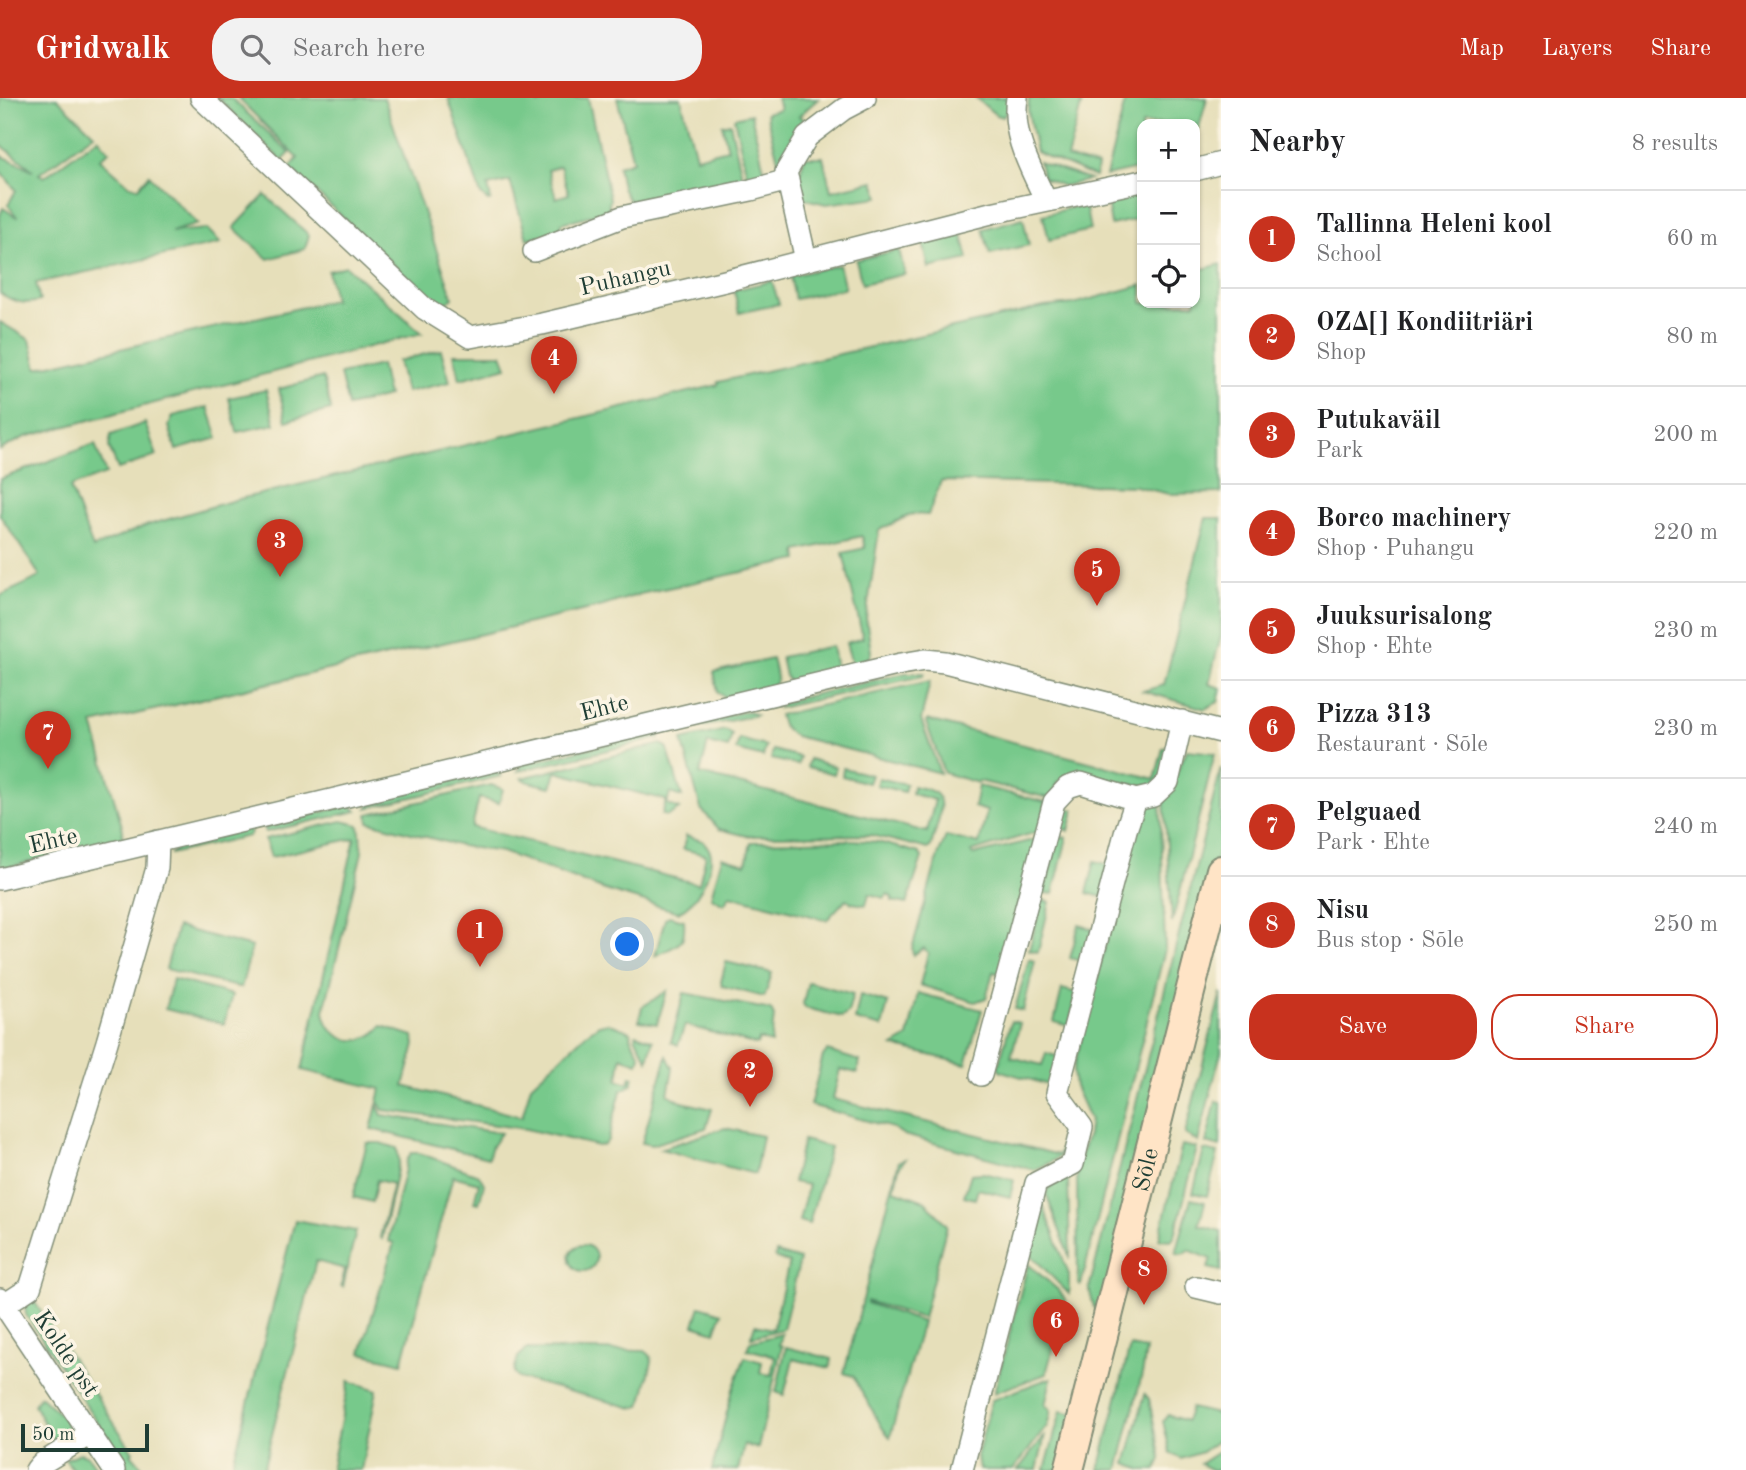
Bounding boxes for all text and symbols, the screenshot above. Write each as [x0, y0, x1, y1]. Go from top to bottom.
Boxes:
search box [212, 18, 702, 81]
icon: search [236, 30, 274, 68]
text: Gridwalk [35, 33, 170, 66]
text: Search here [292, 36, 425, 62]
text: Map [1460, 37, 1504, 61]
text: Layers [1542, 37, 1612, 61]
text: Share [1650, 37, 1711, 61]
map controls [1137, 119, 1200, 308]
button: + [1137, 119, 1200, 182]
text: Nearby [1249, 128, 1346, 158]
text: 8 results [1632, 132, 1718, 155]
button: − [1137, 182, 1200, 245]
text: Tallinna Heleni kool [1316, 212, 1552, 238]
text: 1 [1265, 227, 1279, 250]
text: 60 m [1667, 227, 1718, 250]
text: School [1316, 243, 1382, 266]
button: locate [1137, 245, 1200, 308]
street label: Puhangu [578, 257, 674, 301]
text: OZ∆[] Kondiitriäri [1316, 310, 1533, 336]
text: 2 [1265, 325, 1279, 348]
text: 80 m [1667, 325, 1718, 348]
pin: 4 [531, 336, 577, 394]
text: Shop [1316, 341, 1366, 364]
text: Putukaväil [1316, 408, 1441, 434]
text: 3 [1265, 423, 1279, 446]
text: 200 m [1653, 423, 1718, 446]
text: Park [1316, 439, 1363, 462]
text: Borco machinery [1316, 506, 1511, 532]
pin: 3 [257, 519, 303, 577]
text: 4 [1265, 521, 1279, 544]
text: 220 m [1653, 521, 1718, 544]
text: Shop · Puhangu [1316, 537, 1474, 560]
pin: 5 [1074, 548, 1120, 606]
text: Juuksurisalong [1316, 604, 1492, 630]
text: 5 [1265, 619, 1279, 642]
text: 230 m [1653, 619, 1718, 642]
text: Shop · Ehte [1316, 635, 1432, 658]
street label: Ehte [578, 691, 631, 727]
text: Pizza 313 [1316, 702, 1432, 728]
pin: 7 [25, 711, 71, 769]
text: 6 [1265, 717, 1279, 740]
text: 230 m [1653, 717, 1718, 740]
text: Restaurant · Sõle [1316, 733, 1488, 756]
text: Pelguaed [1316, 800, 1421, 826]
text: 7 [1265, 815, 1279, 838]
text: 240 m [1653, 815, 1718, 838]
street label: Ehte [27, 825, 80, 859]
text: Park · Ehte [1316, 831, 1430, 854]
text: Nisu [1316, 898, 1369, 924]
pin: 1 [457, 909, 503, 967]
text: 8 [1265, 913, 1279, 936]
text: 250 m [1653, 913, 1718, 936]
your location [610, 927, 644, 961]
text: Bus stop · Sõle [1316, 929, 1464, 952]
button: Save [1249, 994, 1477, 1060]
button: Share [1491, 994, 1718, 1060]
pin: 2 [727, 1049, 773, 1107]
street label: Sõle [1130, 1146, 1164, 1194]
pin: 8 [1121, 1247, 1167, 1305]
pin: 6 [1033, 1299, 1079, 1357]
street label: Kolde pst [28, 1307, 103, 1401]
scale bar [21, 1421, 149, 1453]
text: 50 m [32, 1426, 74, 1445]

